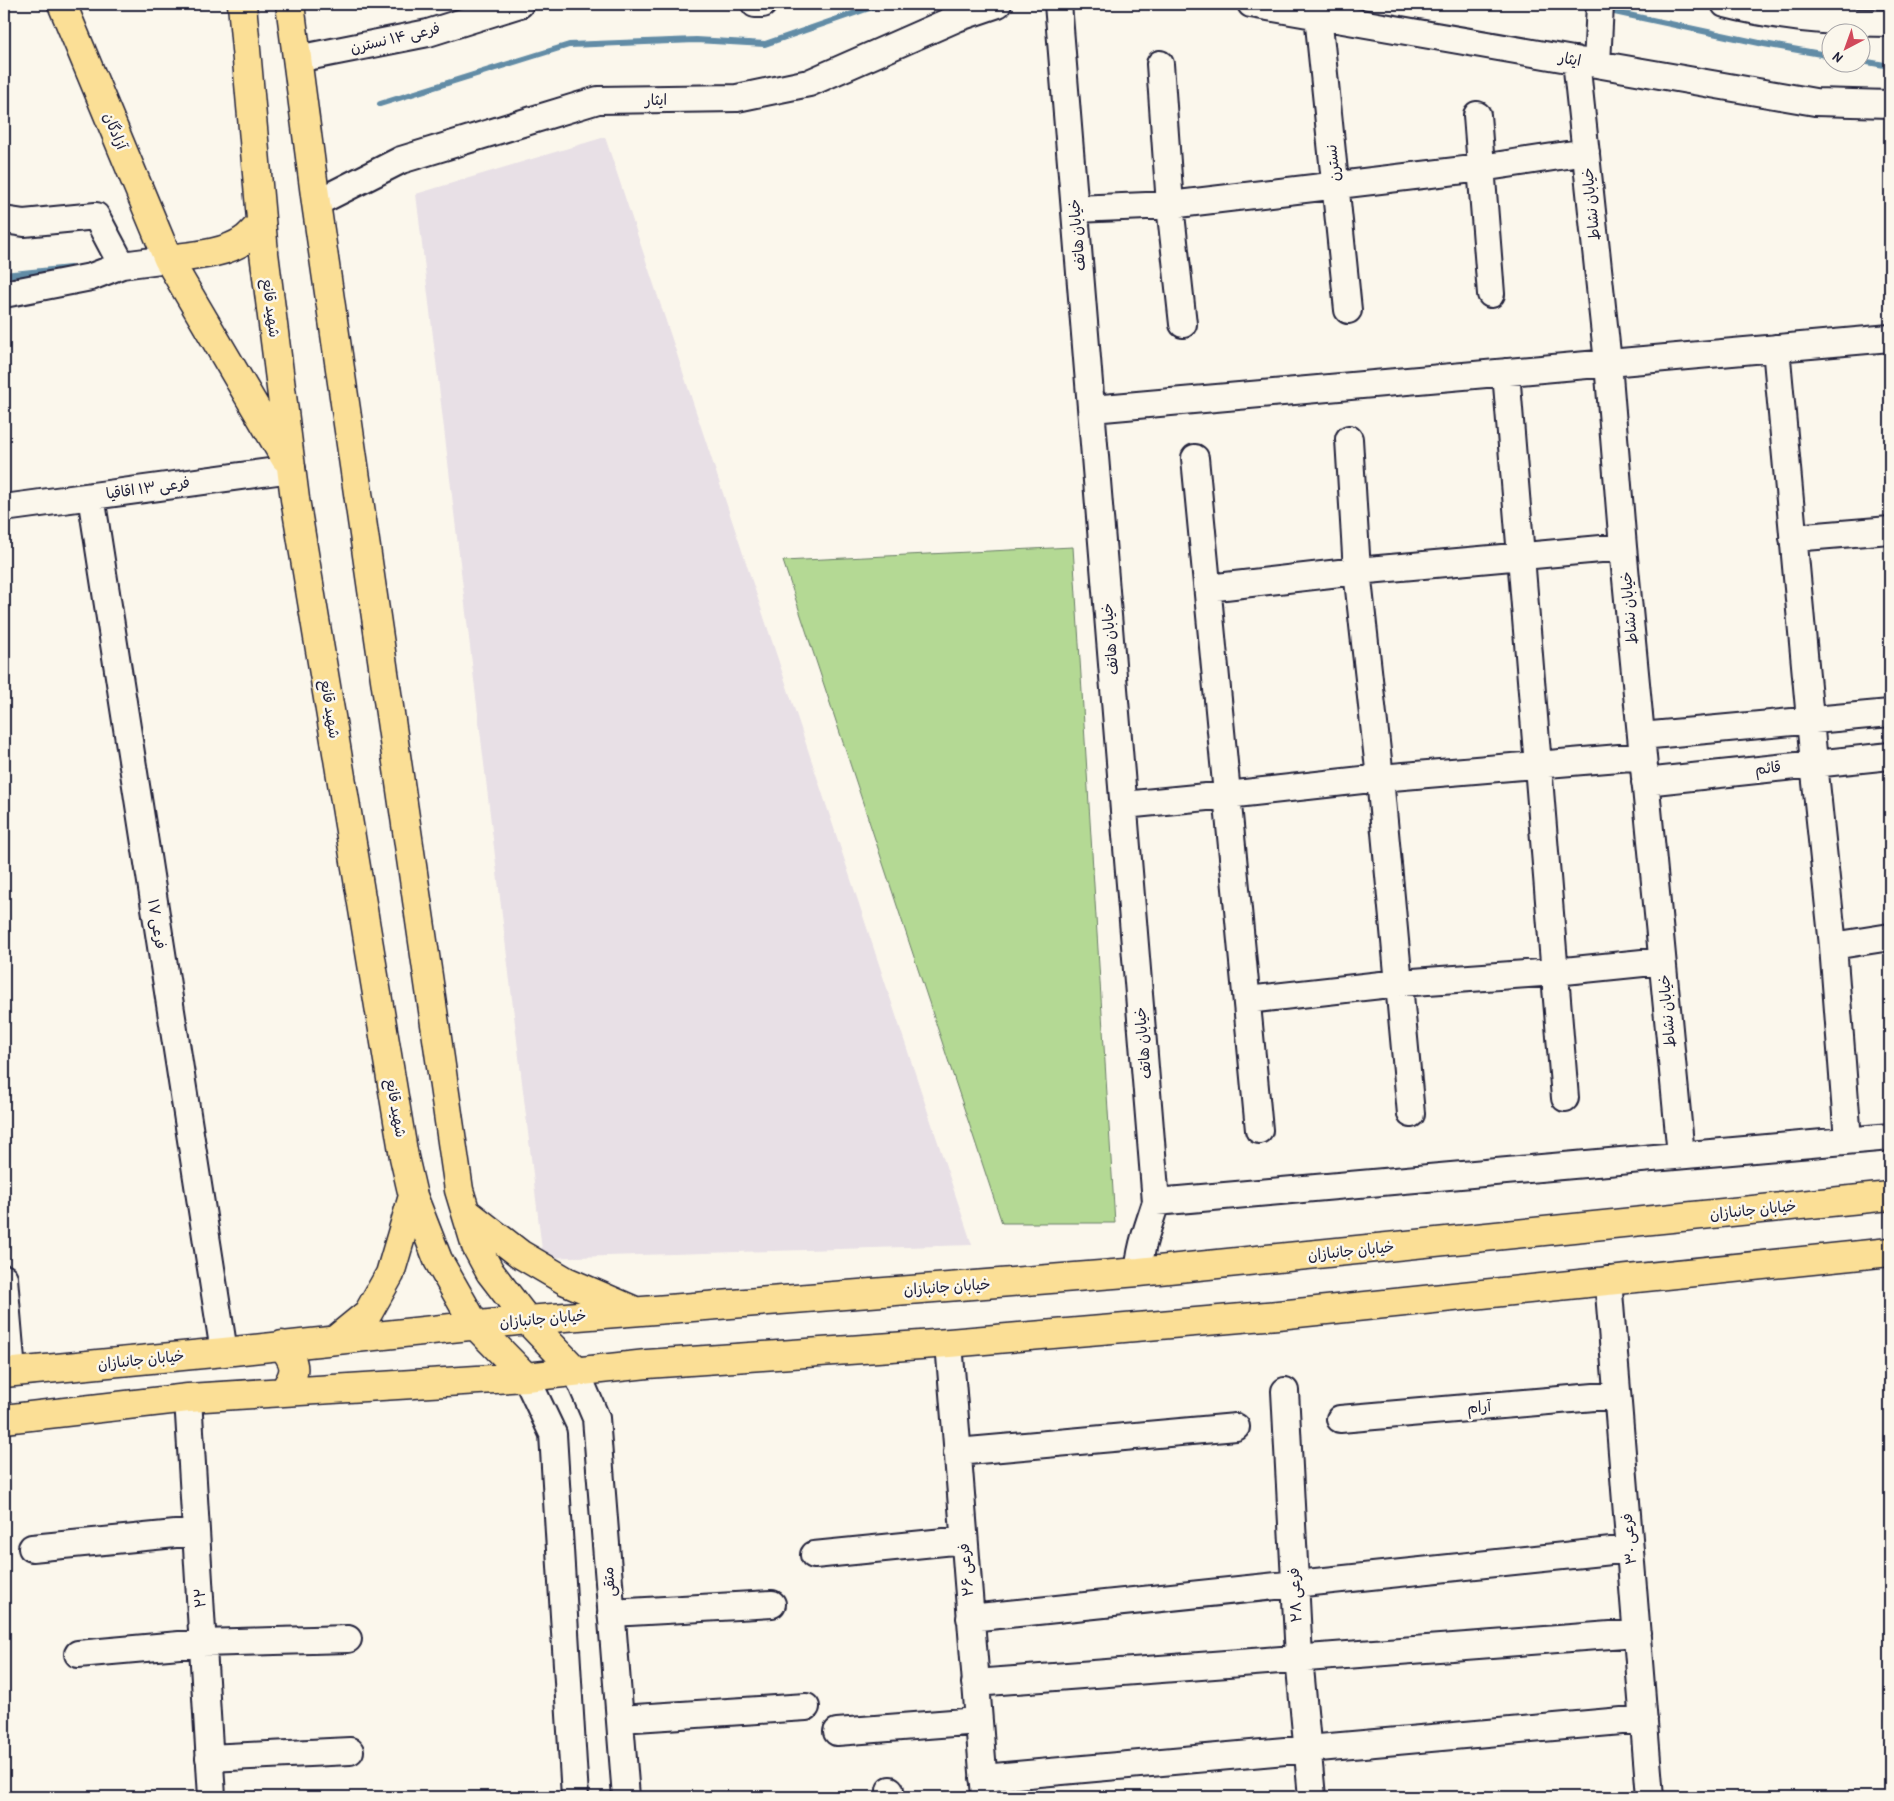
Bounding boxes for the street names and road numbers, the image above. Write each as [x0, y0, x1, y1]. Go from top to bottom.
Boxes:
street label: فرعی ۱۴ نسترن [348, 17, 442, 58]
street label: ایثار [1556, 46, 1583, 71]
street label: ایثار [644, 89, 667, 110]
street label: آزادگان [98, 109, 133, 154]
street label: نسترن [1320, 143, 1345, 183]
street label: خیابان نشاط [1576, 166, 1605, 242]
street label: خیابان هاتف [1063, 198, 1090, 272]
street label: شهید قانع [256, 277, 286, 339]
street label: فرعی ۱۳ اقاقیا [105, 471, 191, 504]
street label: خیابان نشاط [1615, 571, 1642, 645]
street label: خیابان هاتف [1096, 602, 1123, 676]
street label: شهید قانع [314, 678, 346, 740]
street label: قائم [1754, 756, 1782, 781]
street label: فرعی ۱۷ [143, 897, 172, 950]
street label: خیابان نشاط [1653, 974, 1680, 1048]
street label: خیابان هاتف [1129, 1006, 1156, 1080]
street label: شهید قانع [380, 1077, 412, 1139]
street label: خیابان جانبازان [1709, 1195, 1797, 1224]
street label: خیابان جانبازان [1307, 1236, 1395, 1265]
street label: خیابان جانبازان [903, 1273, 991, 1300]
street label: خیابان جانبازان [499, 1304, 587, 1333]
street label: خیابان جانبازان [97, 1345, 185, 1374]
street label: آرام [1466, 1395, 1493, 1419]
street label: فرعی ۳۰ [1616, 1512, 1641, 1566]
street label: فرعی ۲۶ [953, 1542, 978, 1598]
street label: متقی [597, 1566, 620, 1598]
street label: فرعی ۲۸ [1283, 1567, 1306, 1623]
street label: ۲۲ [188, 1587, 211, 1609]

